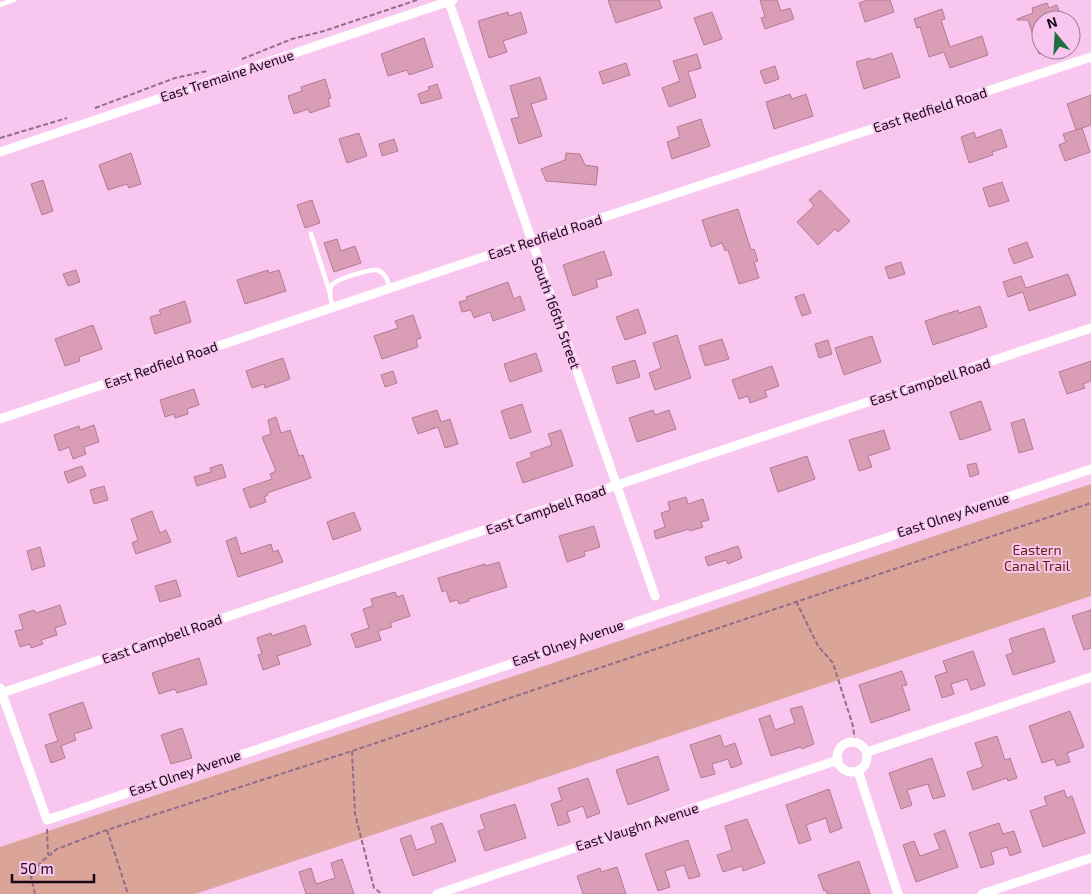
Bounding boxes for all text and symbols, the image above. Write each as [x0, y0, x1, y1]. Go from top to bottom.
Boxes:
north arrow [1031, 10, 1081, 60]
text: N [1044, 13, 1059, 32]
street label: East Tremaine Avenue [158, 46, 296, 105]
street label: East Redfield Road [871, 83, 989, 136]
street label: East Redfield Road [486, 210, 604, 263]
street label: South 166th Street [528, 255, 585, 371]
street label: East Redfield Road [102, 337, 220, 392]
street label: East Campbell Road [867, 354, 992, 409]
street label: East Campbell Road [484, 481, 608, 538]
street label: East Olney Avenue [895, 488, 1011, 541]
park label: Eastern Canal Trail [1004, 541, 1071, 574]
street label: East Campbell Road [100, 610, 224, 667]
street label: East Olney Avenue [510, 615, 626, 670]
street label: East Olney Avenue [127, 745, 243, 800]
street label: East Vaughn Avenue [573, 799, 701, 854]
scale bar [12, 852, 95, 884]
text: 50 m [20, 859, 54, 877]

